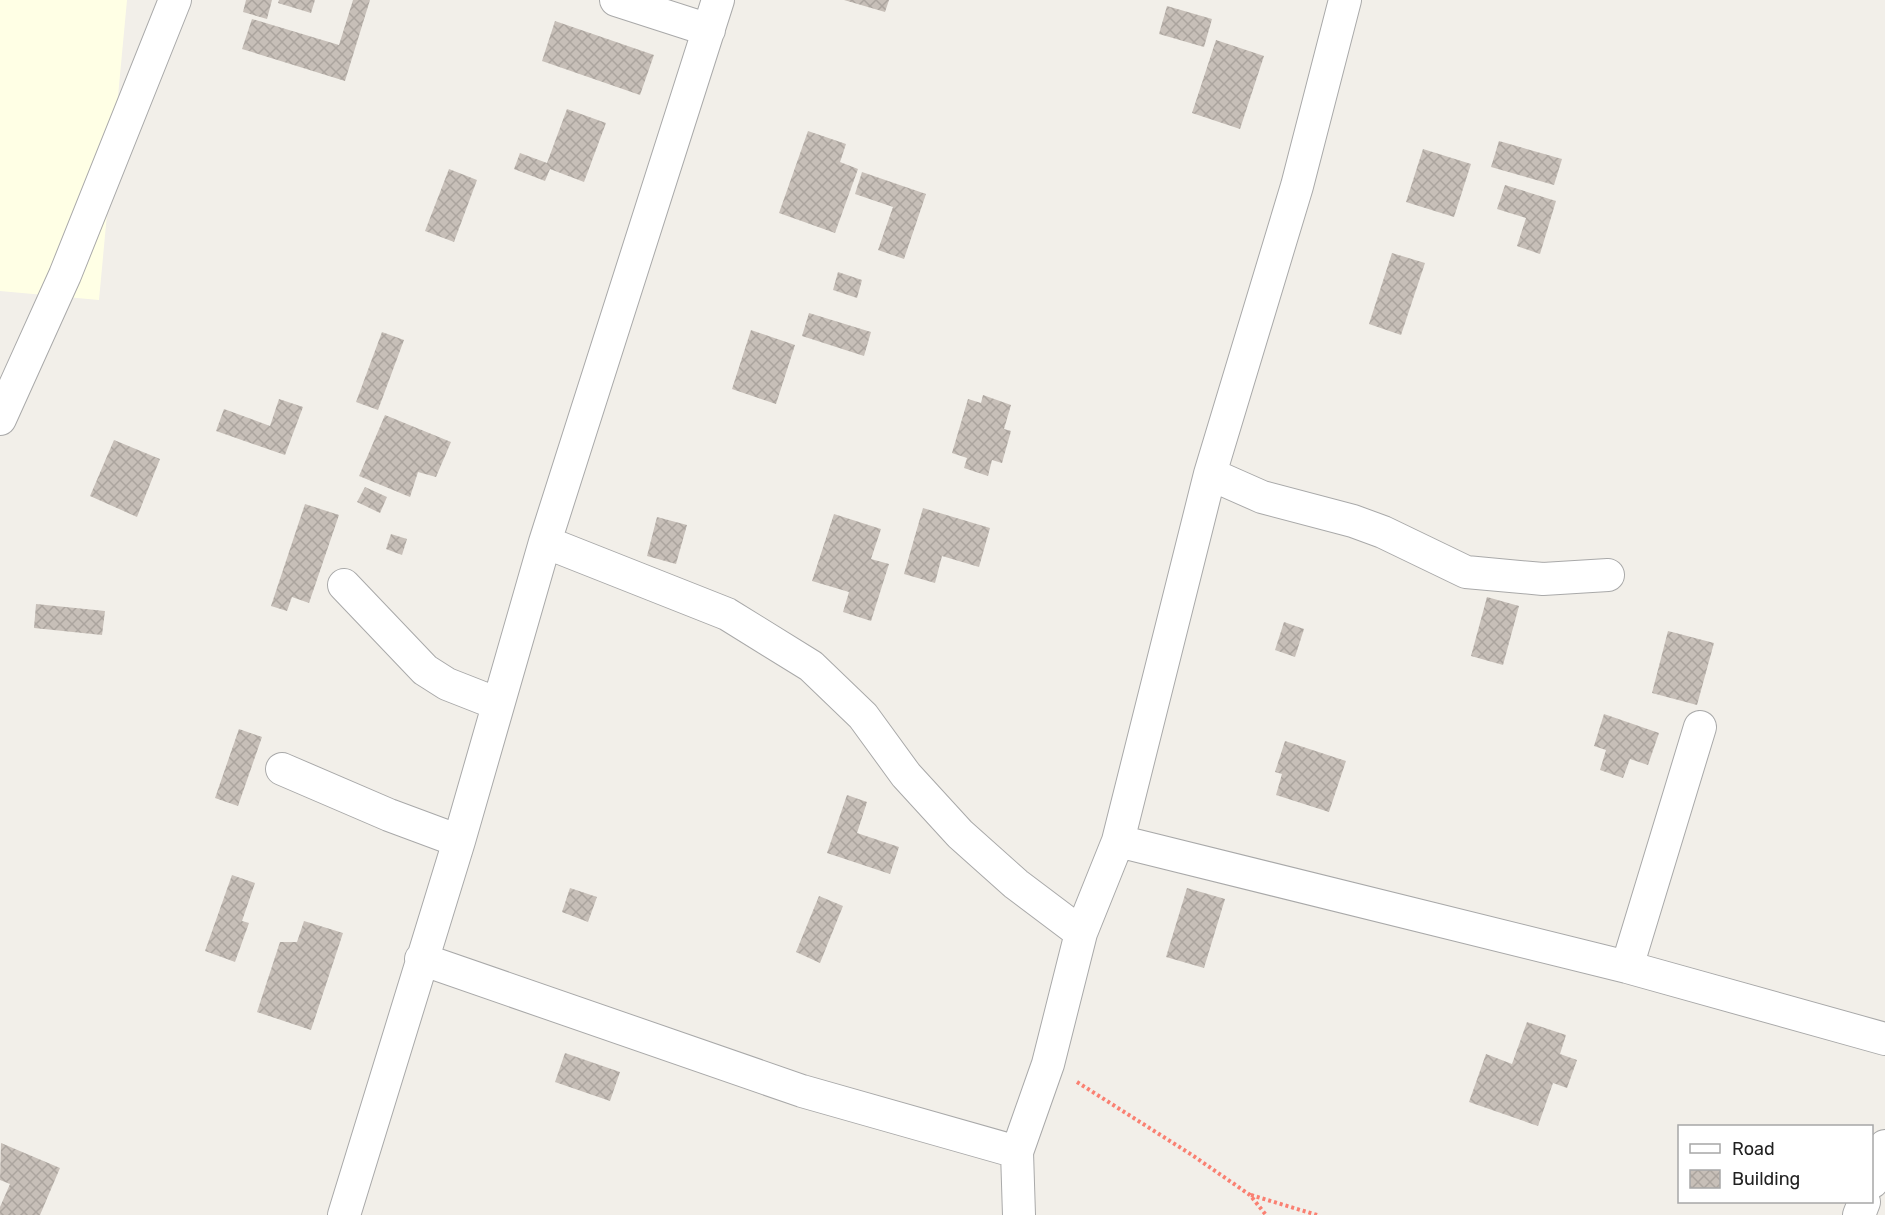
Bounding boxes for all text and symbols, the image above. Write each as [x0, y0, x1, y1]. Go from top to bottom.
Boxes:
legend [1678, 1125, 1873, 1203]
text: Road [1732, 1138, 1775, 1160]
text: Building [1732, 1168, 1800, 1190]

